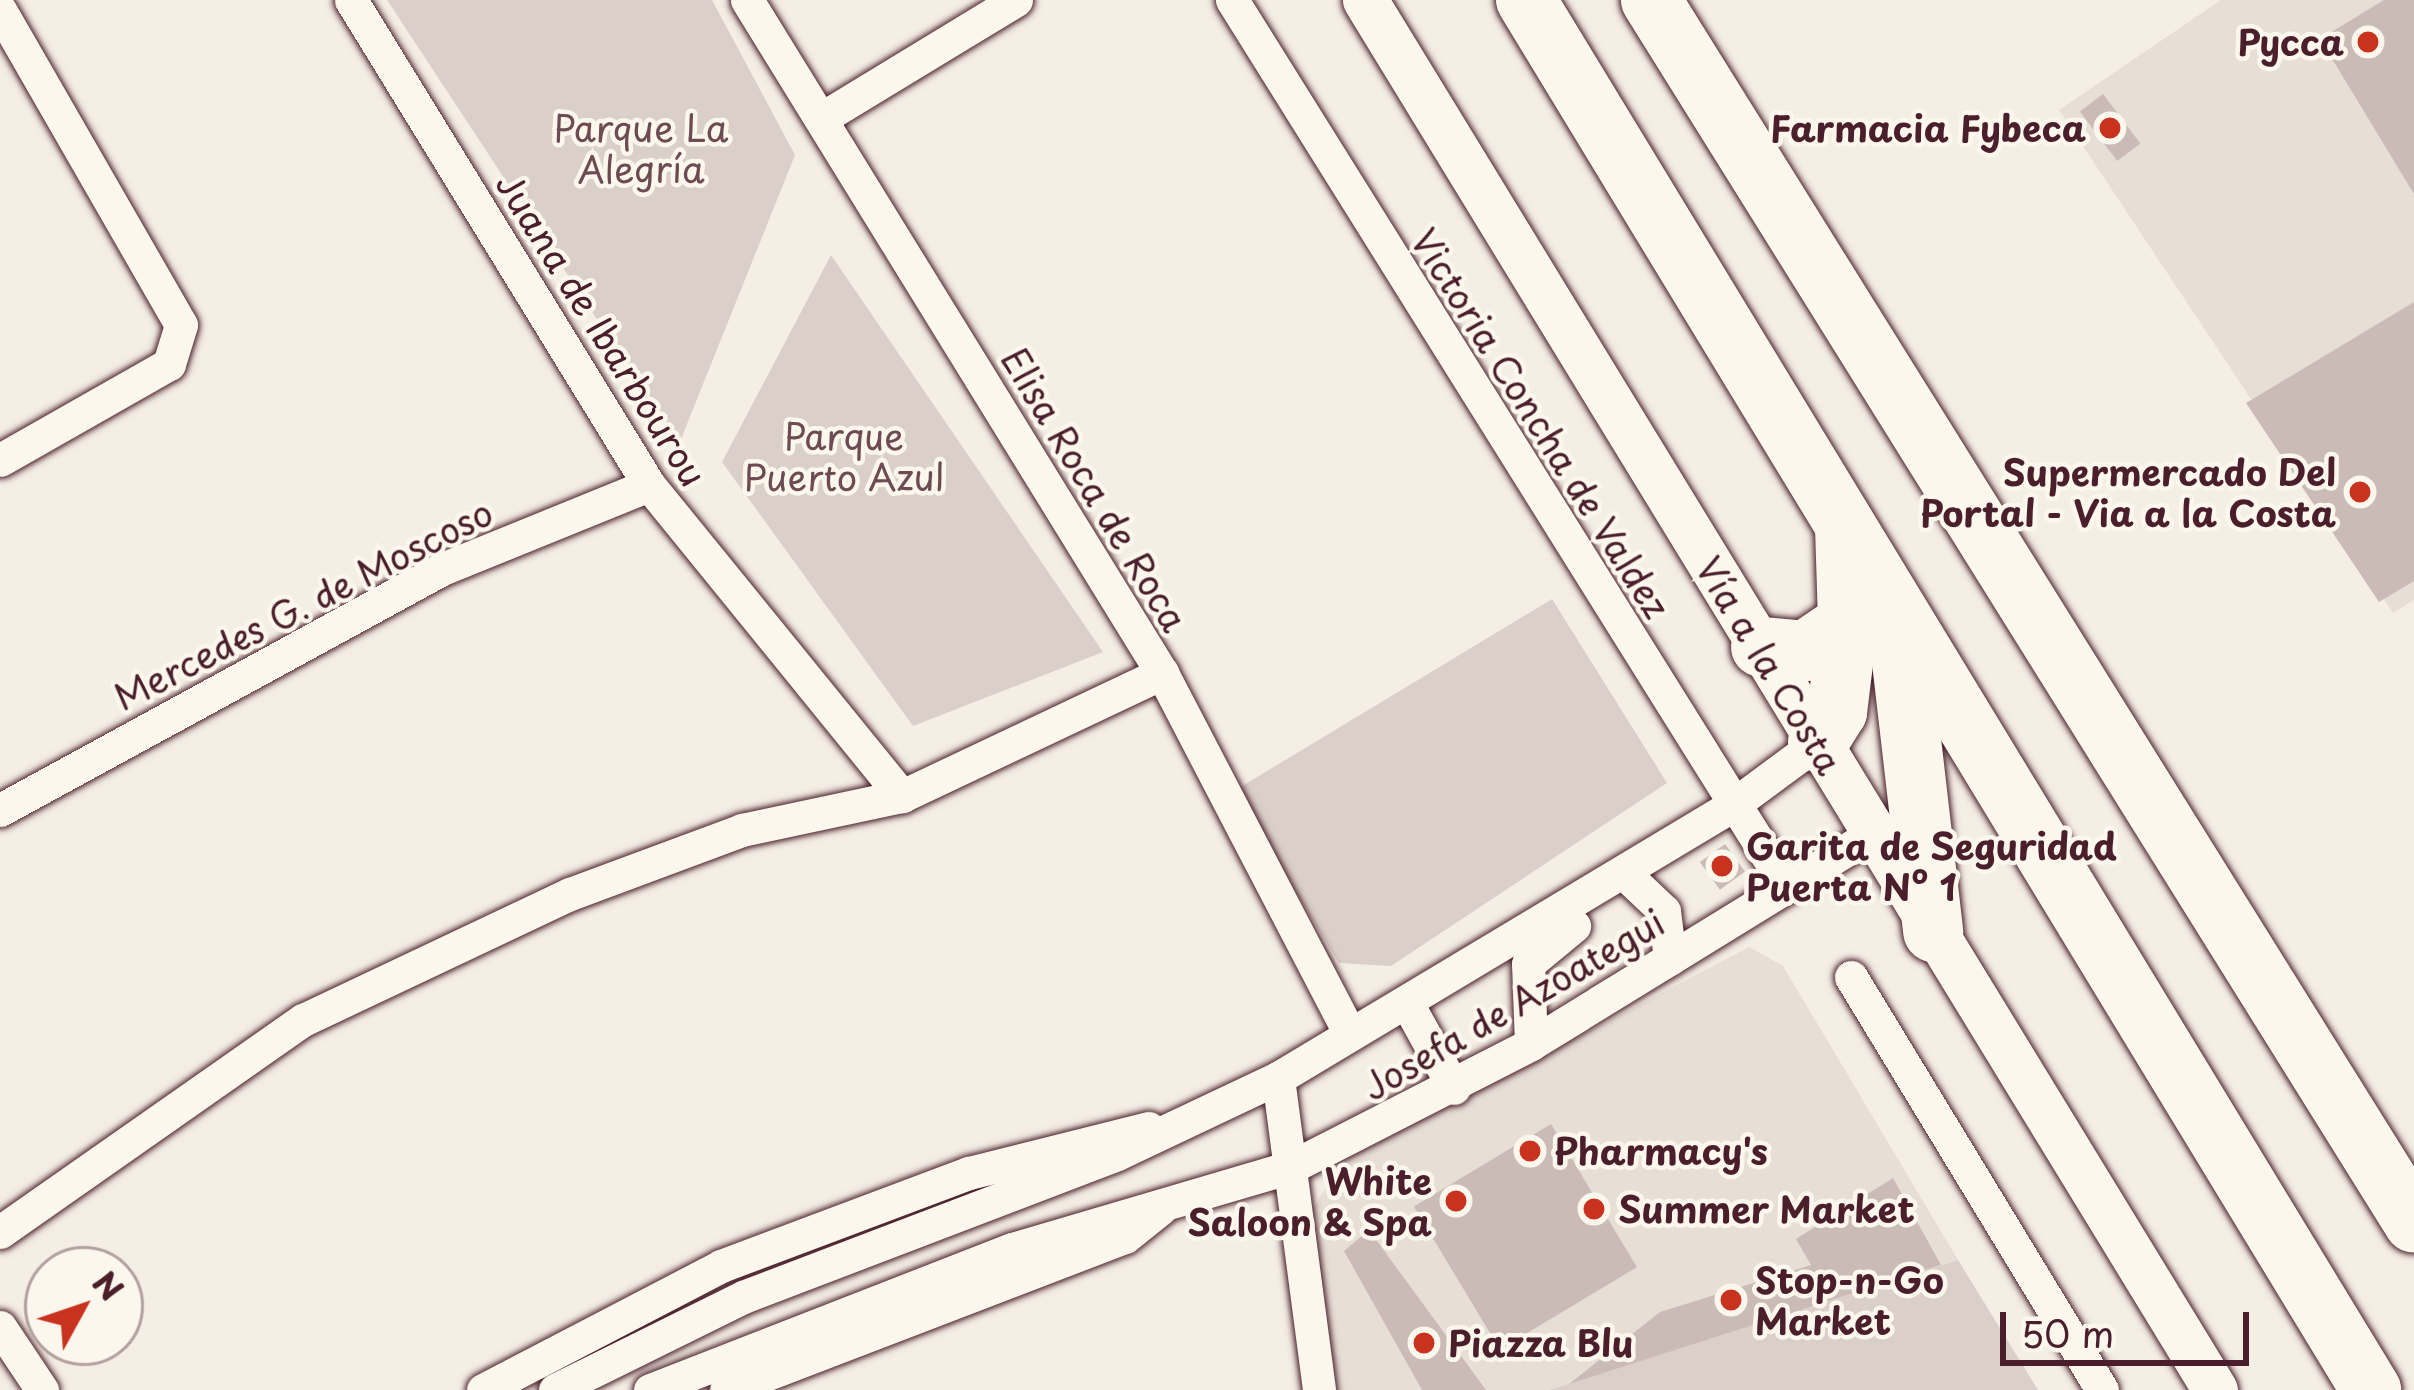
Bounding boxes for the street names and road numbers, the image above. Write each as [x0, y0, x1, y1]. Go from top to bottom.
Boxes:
street label: Juana de Ibarbourou [488, 165, 716, 493]
street label: Victoria Concha de Valdez [1403, 221, 1679, 625]
street label: Elisa Roca de Roca [993, 338, 1197, 640]
street label: Mercedes G. de Moscoso [104, 488, 502, 720]
street label: Vía a la Costa [1688, 549, 1852, 781]
street label: Josefa de Azoategui [1352, 899, 1674, 1109]

